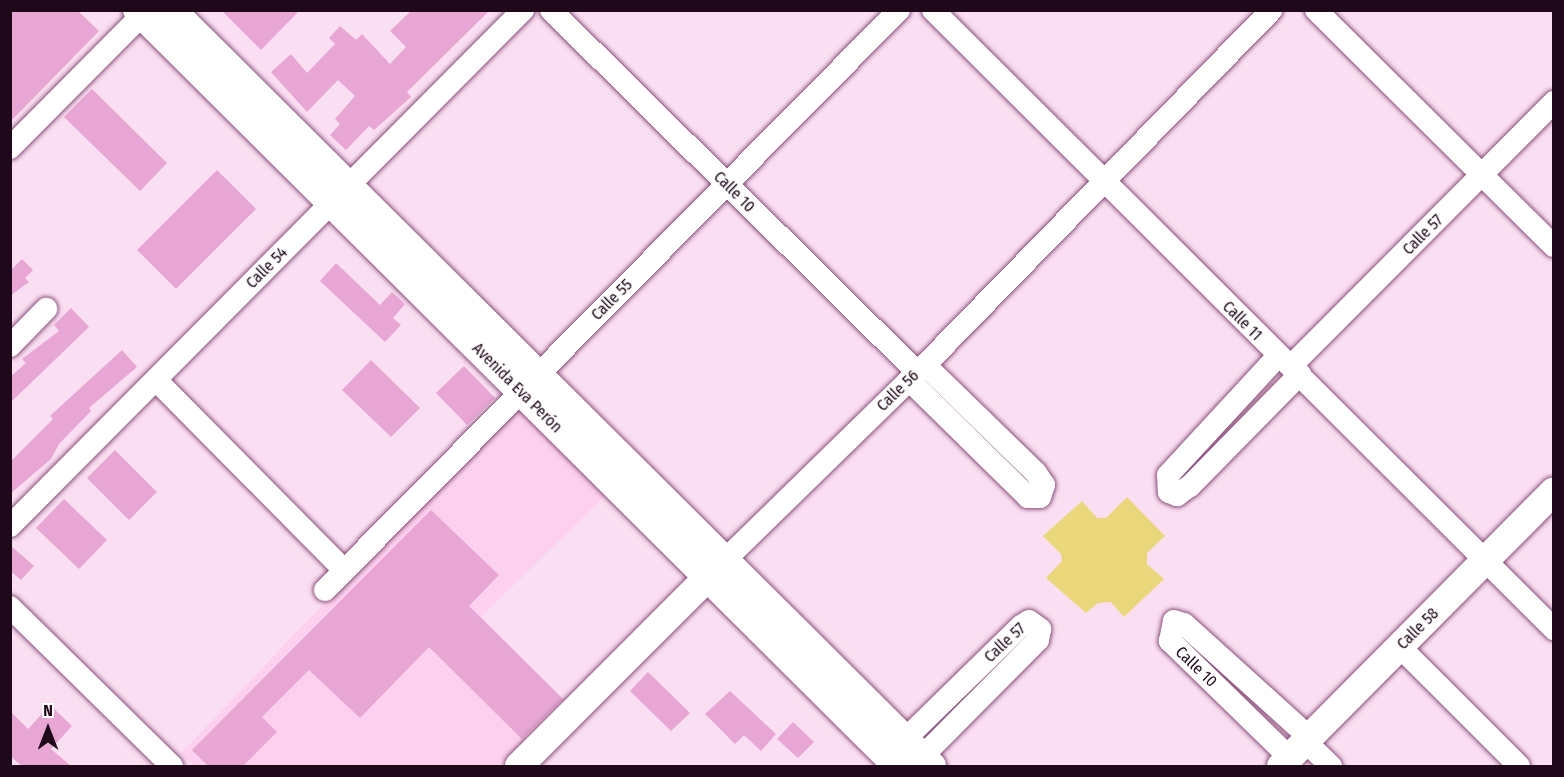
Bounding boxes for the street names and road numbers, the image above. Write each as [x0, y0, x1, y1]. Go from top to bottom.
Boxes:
street label: Calle 10 [709, 167, 759, 217]
street label: Calle 57 [1399, 211, 1447, 259]
street label: Calle 54 [242, 243, 292, 293]
street label: Calle 55 [587, 275, 637, 325]
street label: Calle 11 [1218, 297, 1266, 345]
street label: Avenida Eva Perón [468, 339, 566, 437]
street label: Calle 56 [873, 366, 923, 416]
street label: Calle 58 [1393, 604, 1443, 654]
street label: Calle 57 [980, 619, 1030, 667]
street label: Calle 10 [1171, 643, 1221, 691]

